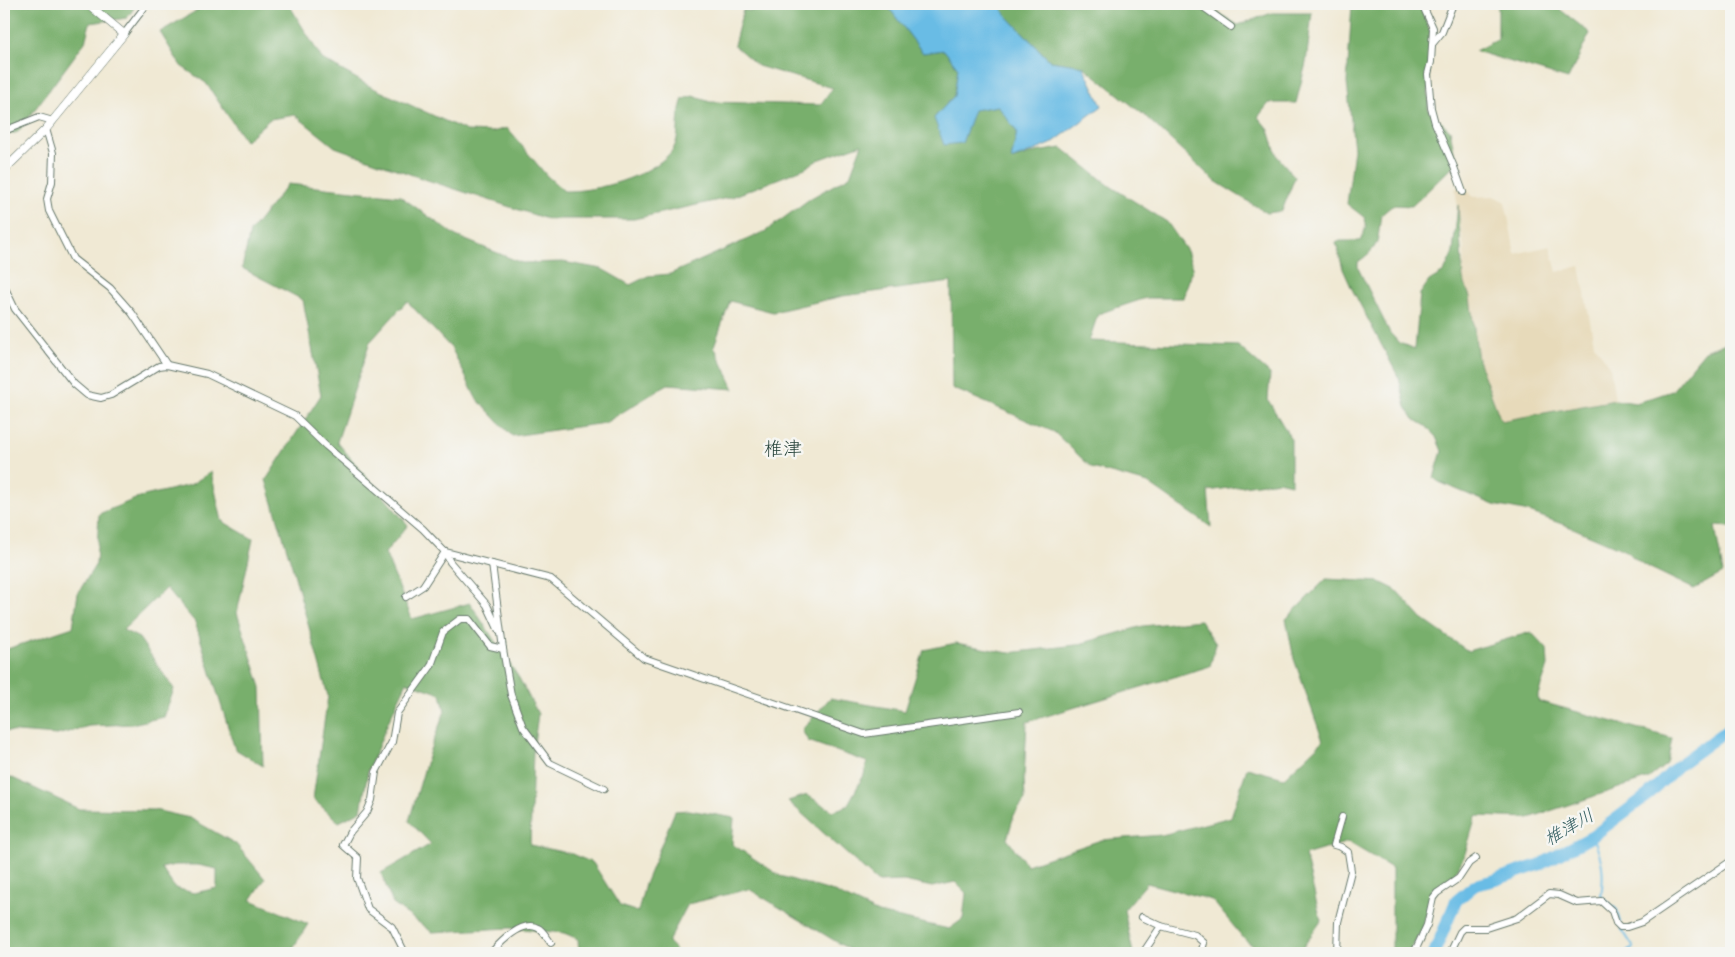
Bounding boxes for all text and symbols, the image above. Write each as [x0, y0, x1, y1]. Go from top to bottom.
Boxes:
district label: 椎津 [764, 432, 802, 465]
water label: 椎津川 [1538, 800, 1600, 854]

